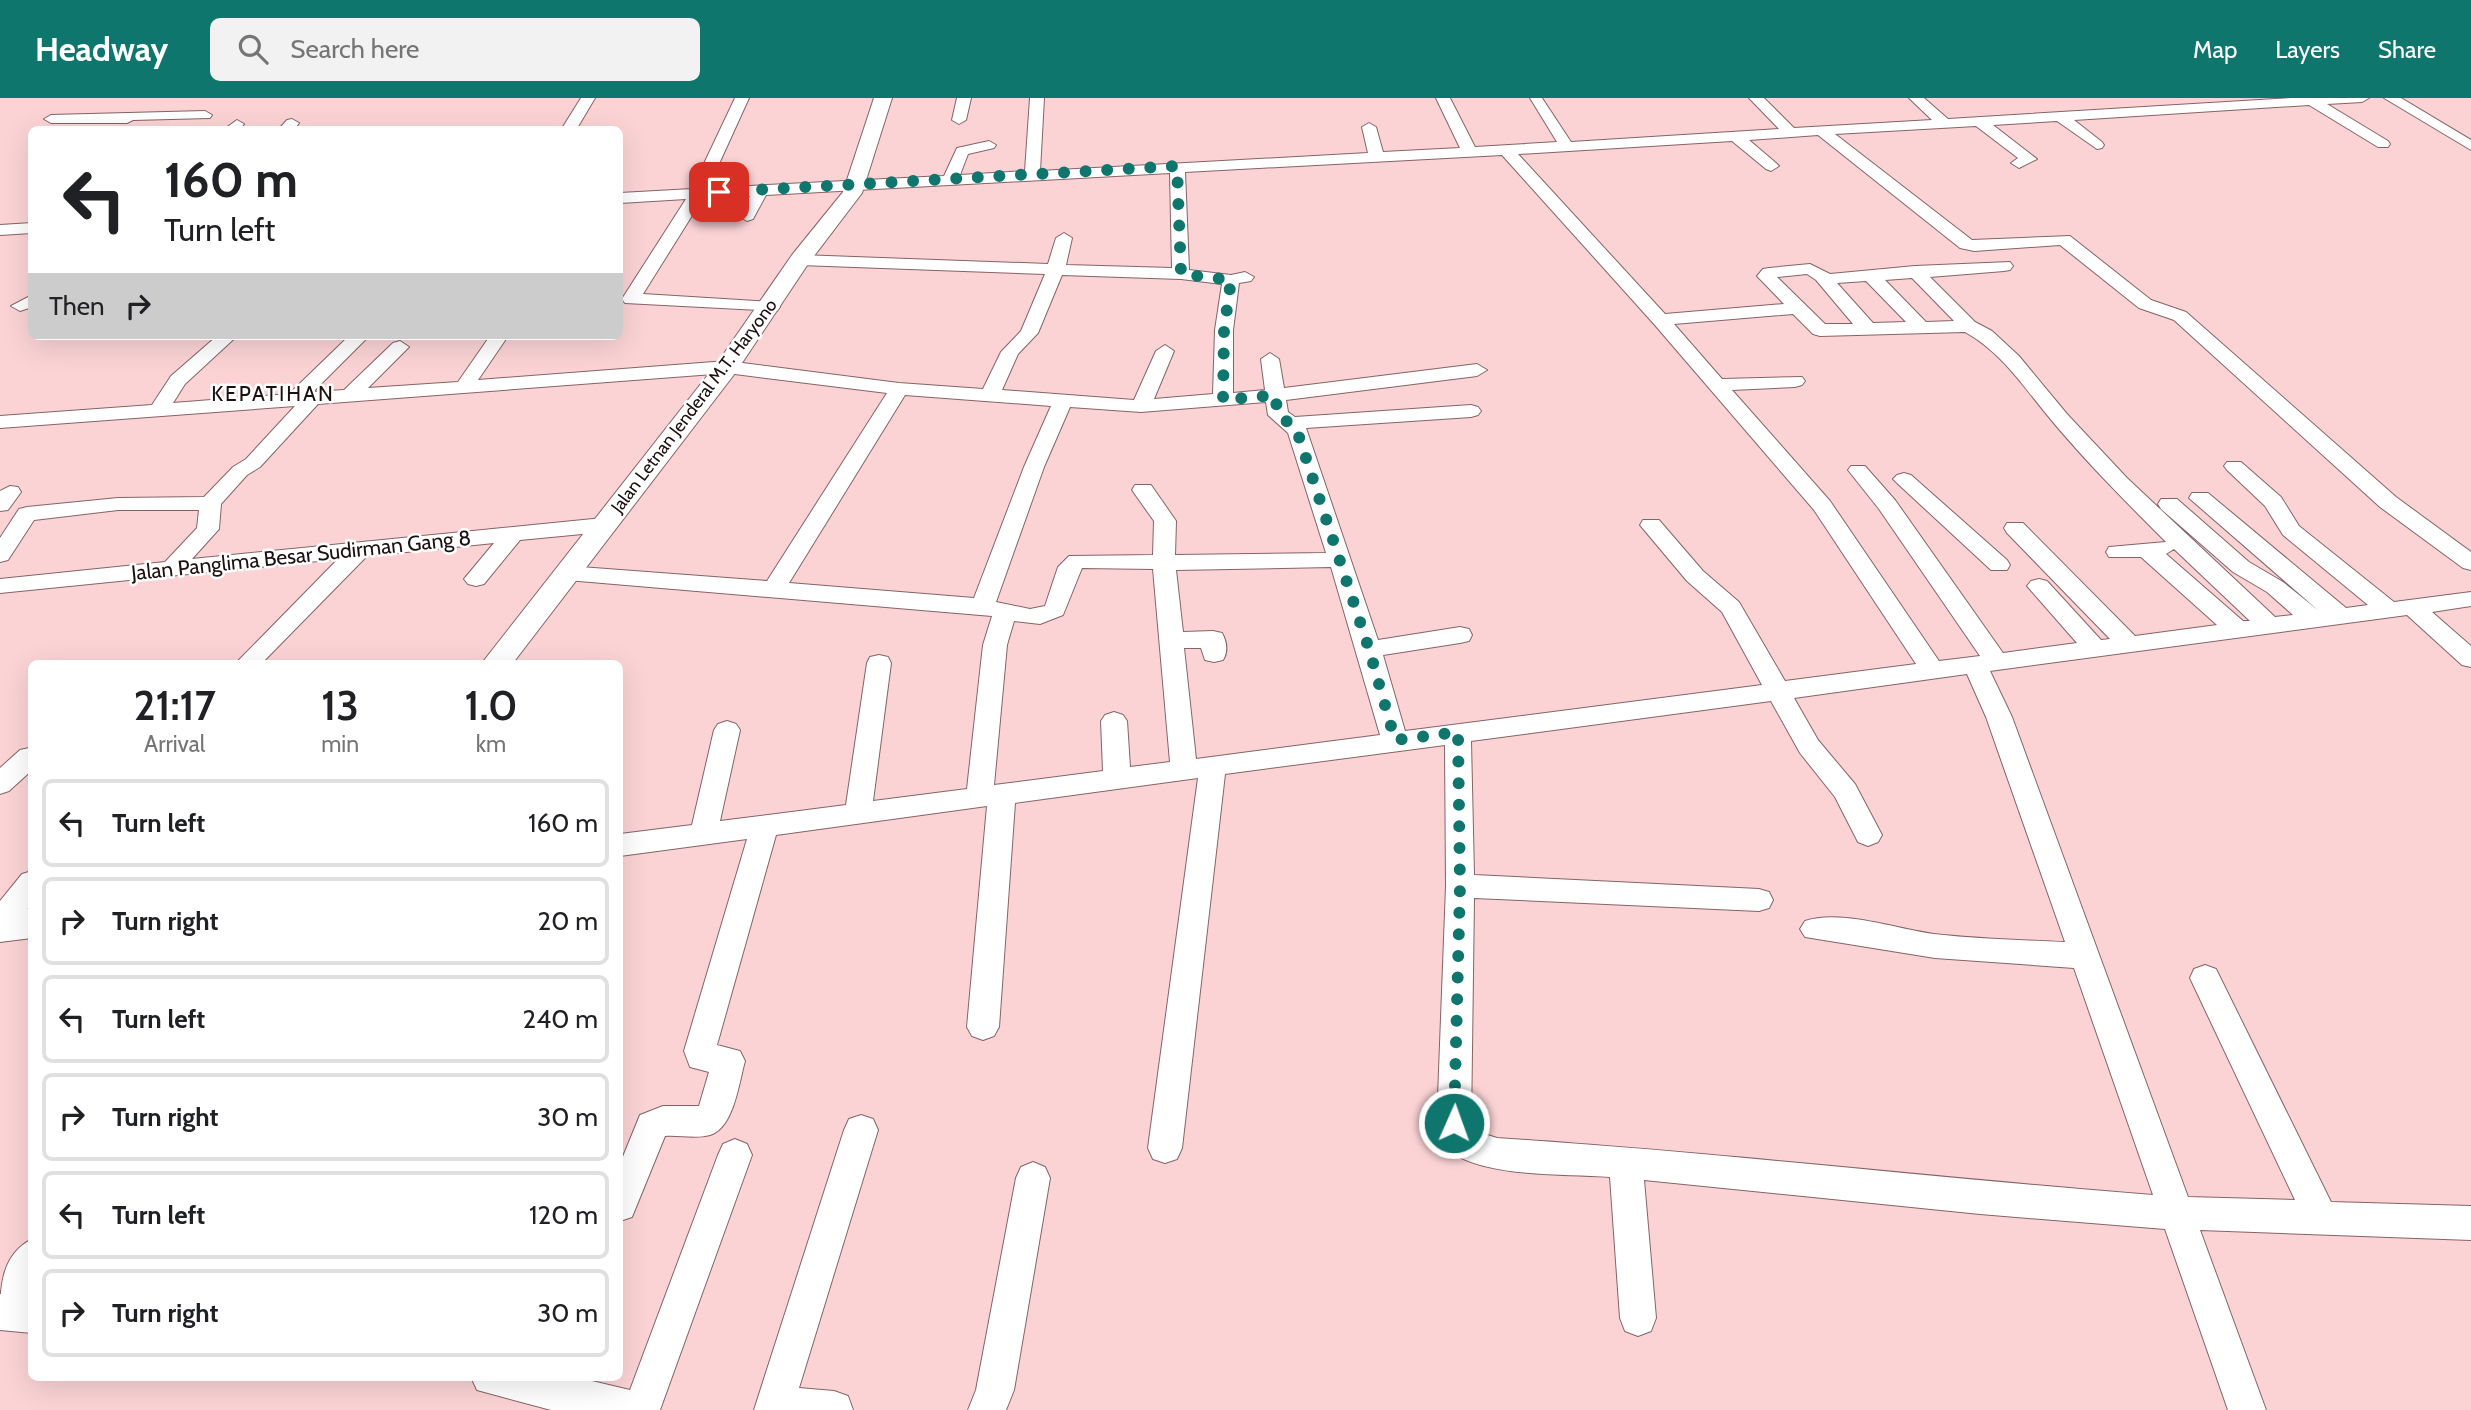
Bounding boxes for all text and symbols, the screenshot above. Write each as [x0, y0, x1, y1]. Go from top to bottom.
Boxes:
search box [210, 18, 700, 81]
text: Headway [35, 29, 168, 69]
icon: search [234, 30, 272, 68]
text: Search here [290, 33, 419, 65]
text: Map [2193, 35, 2237, 64]
text: Layers [2275, 35, 2340, 64]
text: Share [2378, 35, 2436, 64]
text: 160 m [164, 150, 298, 209]
icon: left [49, 154, 140, 245]
pin [689, 162, 749, 222]
icon: arrive [700, 173, 738, 211]
text: Turn left [164, 210, 275, 249]
icon: right [119, 287, 157, 325]
text: Then [49, 290, 105, 322]
street label: Jalan Letnan Jenderal M.T. Haryono [606, 295, 782, 518]
district label: KEPATIHAN [211, 381, 335, 406]
street label: Jalan Panglima Besar Sudirman Gang 8 [129, 525, 472, 585]
text: 21:17 [133, 679, 216, 731]
text: 13 [321, 679, 359, 731]
text: 1.0 [465, 679, 518, 731]
text: Arrival [144, 730, 205, 758]
text: min [321, 730, 359, 758]
text: km [476, 730, 506, 758]
icon: left [53, 804, 91, 842]
text: Turn left [112, 807, 205, 839]
text: 160 m [528, 807, 598, 839]
icon: right [53, 902, 91, 940]
text: Turn right [112, 905, 218, 937]
text: 20 m [538, 905, 598, 937]
icon: left [53, 1000, 91, 1038]
text: Turn left [112, 1003, 205, 1035]
text: 240 m [523, 1003, 598, 1035]
position arrow [1417, 1086, 1491, 1160]
icon: right [53, 1098, 91, 1136]
text: Turn right [112, 1101, 218, 1133]
text: 30 m [537, 1101, 598, 1133]
icon: left [53, 1196, 91, 1234]
text: Turn left [112, 1199, 205, 1231]
text: 120 m [529, 1199, 598, 1231]
icon: right [53, 1294, 91, 1332]
text: Turn right [112, 1297, 218, 1329]
text: 30 m [537, 1297, 598, 1329]

